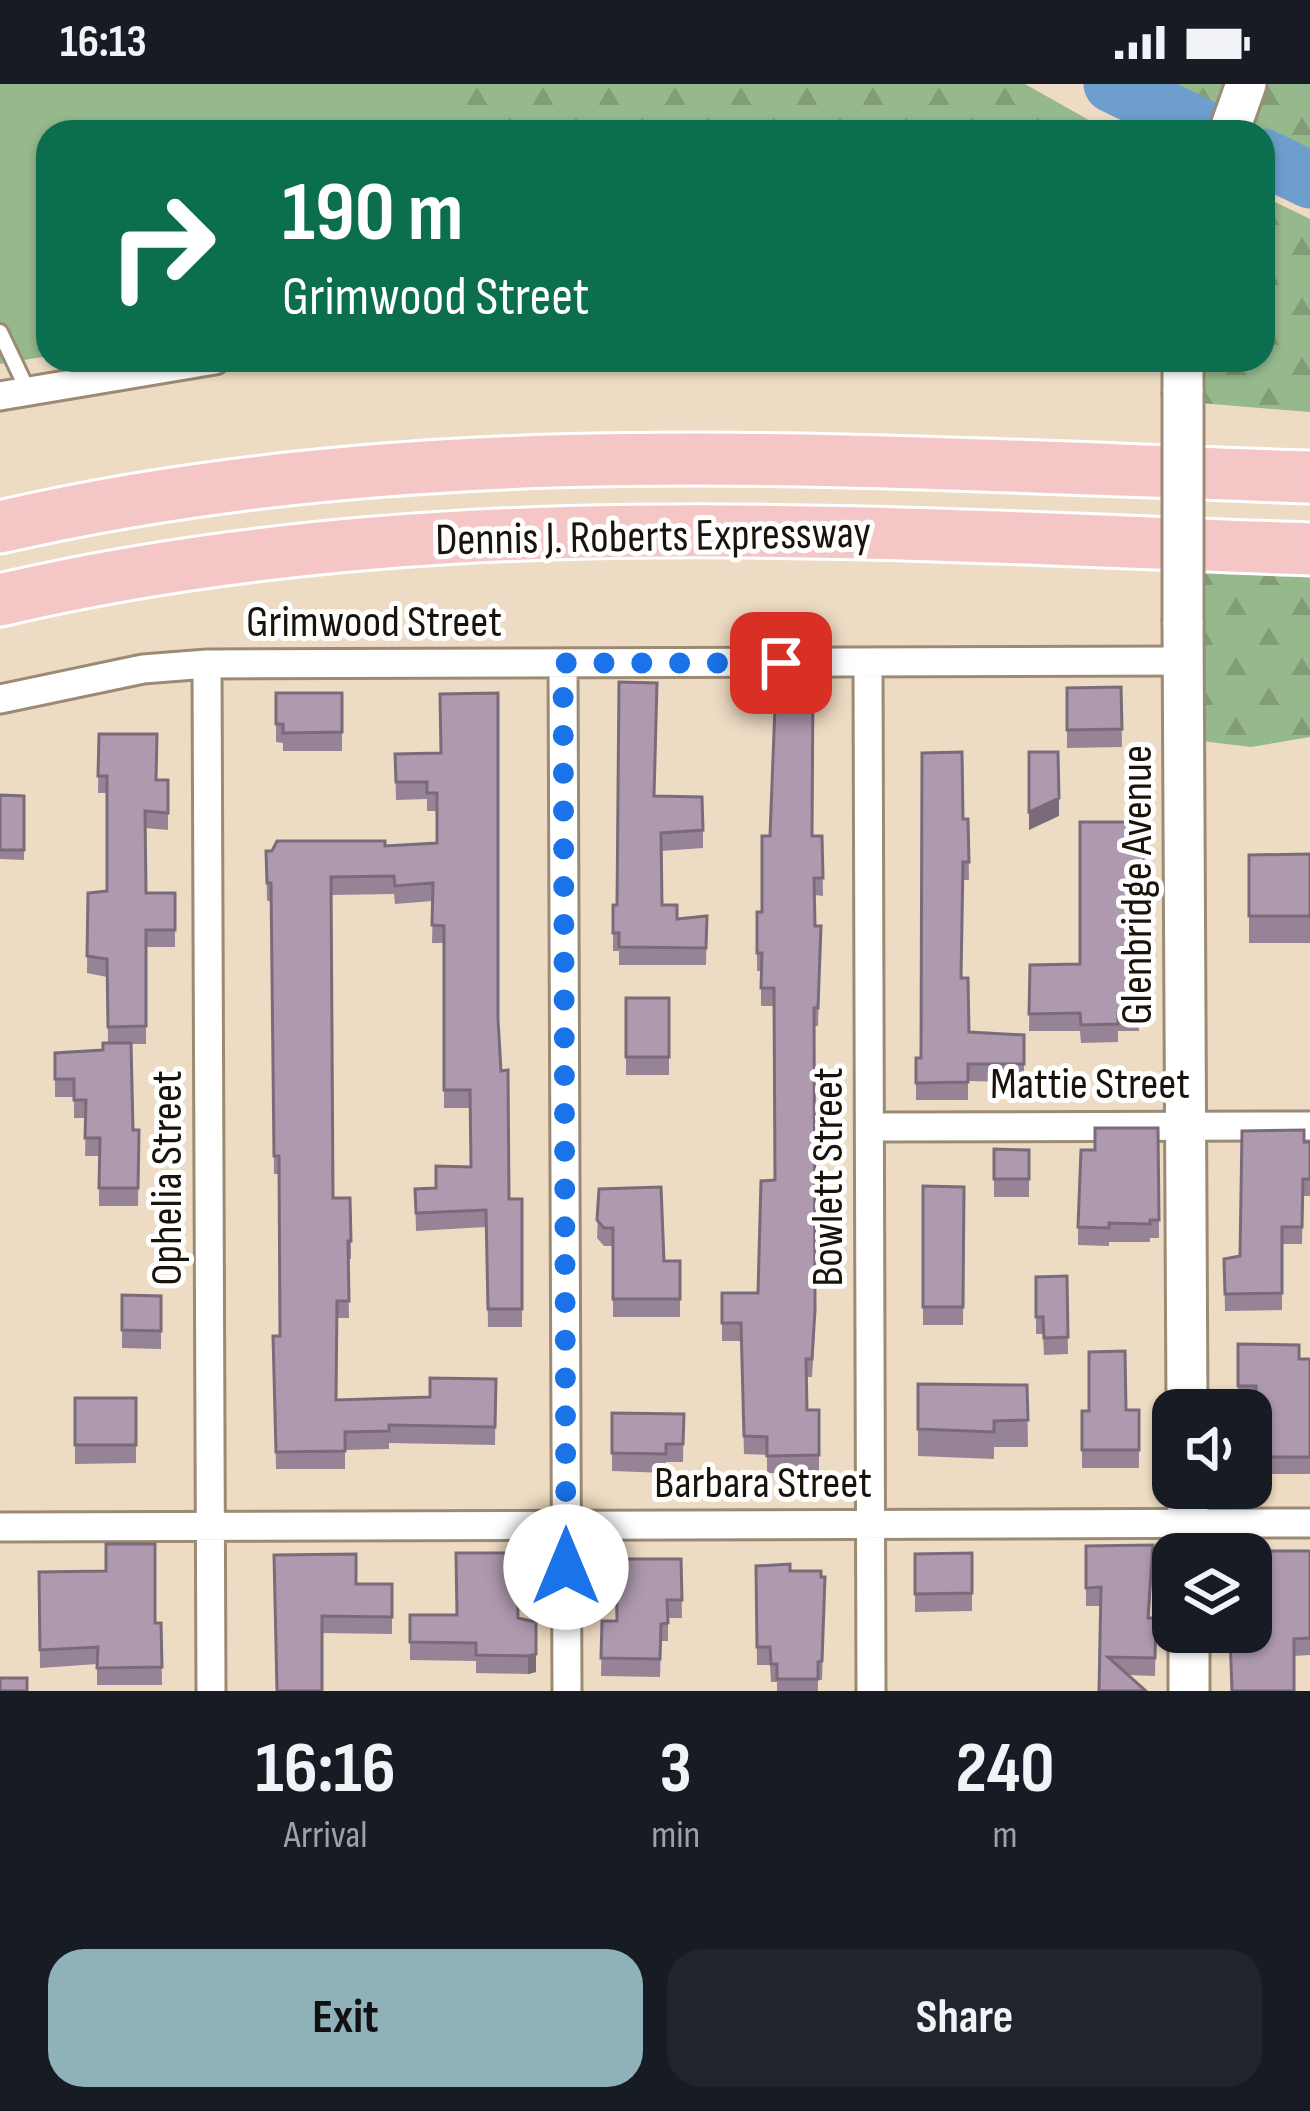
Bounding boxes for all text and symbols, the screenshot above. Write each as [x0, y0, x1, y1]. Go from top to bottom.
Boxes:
text: 16:13 [60, 15, 147, 70]
text: 190 m [282, 163, 464, 264]
icon: right [84, 168, 240, 324]
text: Grimwood Street [282, 265, 589, 330]
street label: Dennis J. Roberts Expressway [435, 506, 871, 568]
street label: Grimwood Street [246, 595, 502, 650]
pin [730, 612, 832, 714]
icon: arrive [748, 630, 814, 696]
street label: Glenbridge Avenue [1110, 745, 1165, 1025]
street label: Mattie Street [990, 1057, 1190, 1112]
street label: Bowlett Street [801, 1067, 856, 1287]
street label: Ophelia Street [140, 1070, 195, 1286]
map controls [1152, 1389, 1272, 1653]
button: sound [1152, 1389, 1272, 1509]
street label: Barbara Street [654, 1456, 872, 1511]
position arrow [503, 1504, 629, 1630]
button: layers [1152, 1533, 1272, 1653]
text: 16:16 [255, 1726, 396, 1813]
text: 3 [660, 1726, 692, 1813]
text: 240 [956, 1726, 1055, 1813]
text: Arrival [284, 1812, 368, 1859]
text: min [651, 1812, 700, 1859]
text: m [993, 1812, 1018, 1859]
button: Exit [48, 1949, 643, 2087]
button: Share [667, 1949, 1262, 2087]

